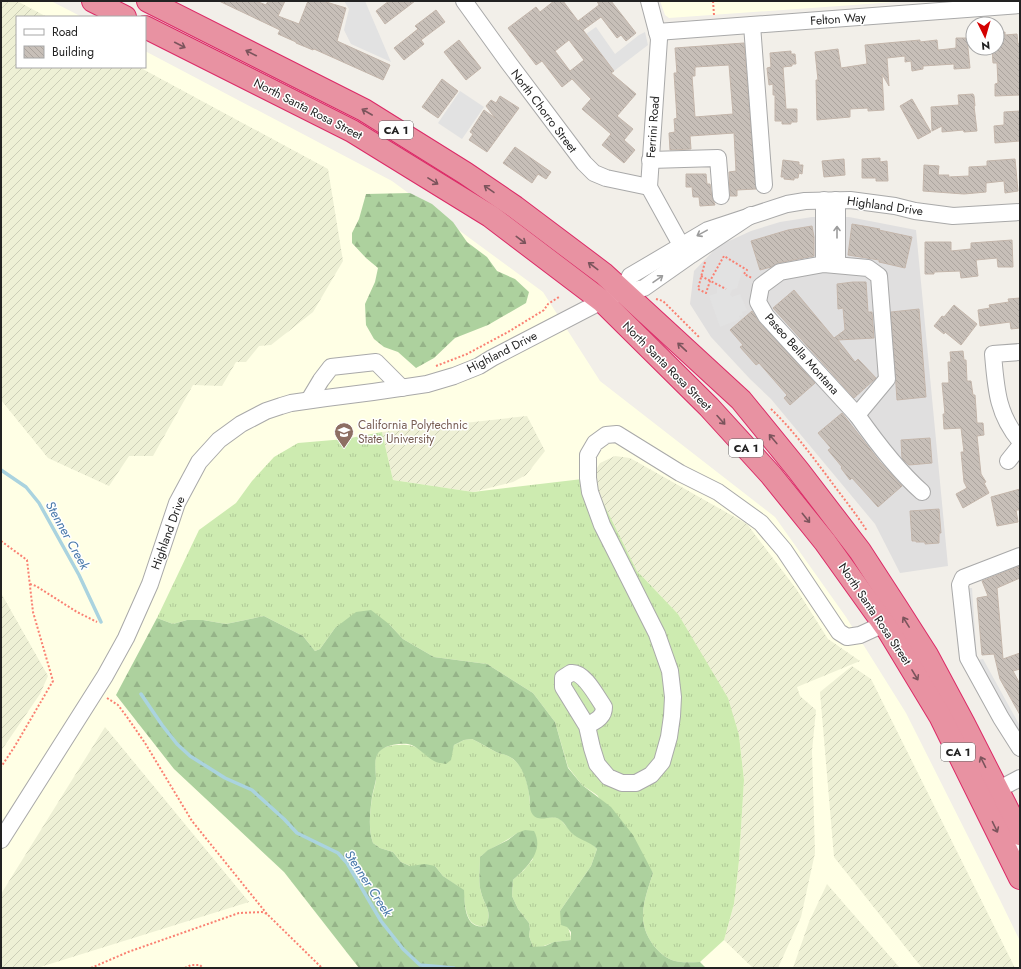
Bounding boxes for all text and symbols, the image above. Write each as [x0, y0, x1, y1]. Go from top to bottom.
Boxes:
street label: Felton Way [810, 8, 867, 30]
legend [16, 16, 146, 68]
north arrow [965, 16, 1005, 56]
text: Road [52, 23, 78, 41]
text: N [981, 38, 991, 54]
one-way arrow [174, 41, 186, 49]
text: Building [52, 43, 94, 61]
one-way arrow [245, 49, 257, 56]
street label: North Chorro Street [507, 65, 582, 157]
street label: North Santa Rosa Street [251, 74, 366, 144]
street label: Ferrini Road [642, 95, 664, 159]
one-way arrow [361, 108, 373, 116]
road number: CA 1 [379, 121, 413, 139]
one-way arrow [427, 177, 439, 185]
one-way arrow [483, 185, 494, 193]
street label: Highland Drive [846, 192, 924, 220]
one-way arrow [833, 226, 841, 239]
one-way arrow [696, 229, 708, 237]
one-way arrow [515, 236, 526, 244]
one-way arrow [588, 262, 599, 270]
one-way arrow [652, 275, 663, 283]
street label: Paseo Bella Montana [760, 309, 844, 399]
street label: North Santa Rosa Street [618, 317, 716, 415]
street label: Highland Drive [464, 327, 540, 377]
one-way arrow [677, 342, 687, 351]
one-way arrow [716, 415, 726, 425]
place label: California Polytechnic State University [358, 416, 468, 448]
school or university icon: California Polytechnic State University [333, 421, 355, 449]
one-way arrow [768, 434, 777, 445]
road number: CA 1 [729, 439, 763, 457]
street label: Highland Drive [146, 494, 190, 572]
water label: Stenner Creek [41, 498, 94, 573]
one-way arrow [801, 513, 810, 523]
street label: North Santa Rosa Street [834, 559, 916, 669]
one-way arrow [902, 617, 910, 628]
one-way arrow [912, 669, 920, 681]
road number: CA 1 [941, 743, 975, 761]
one-way arrow [979, 756, 986, 768]
one-way arrow [992, 821, 999, 833]
water label: Stenner Creek [340, 846, 397, 921]

